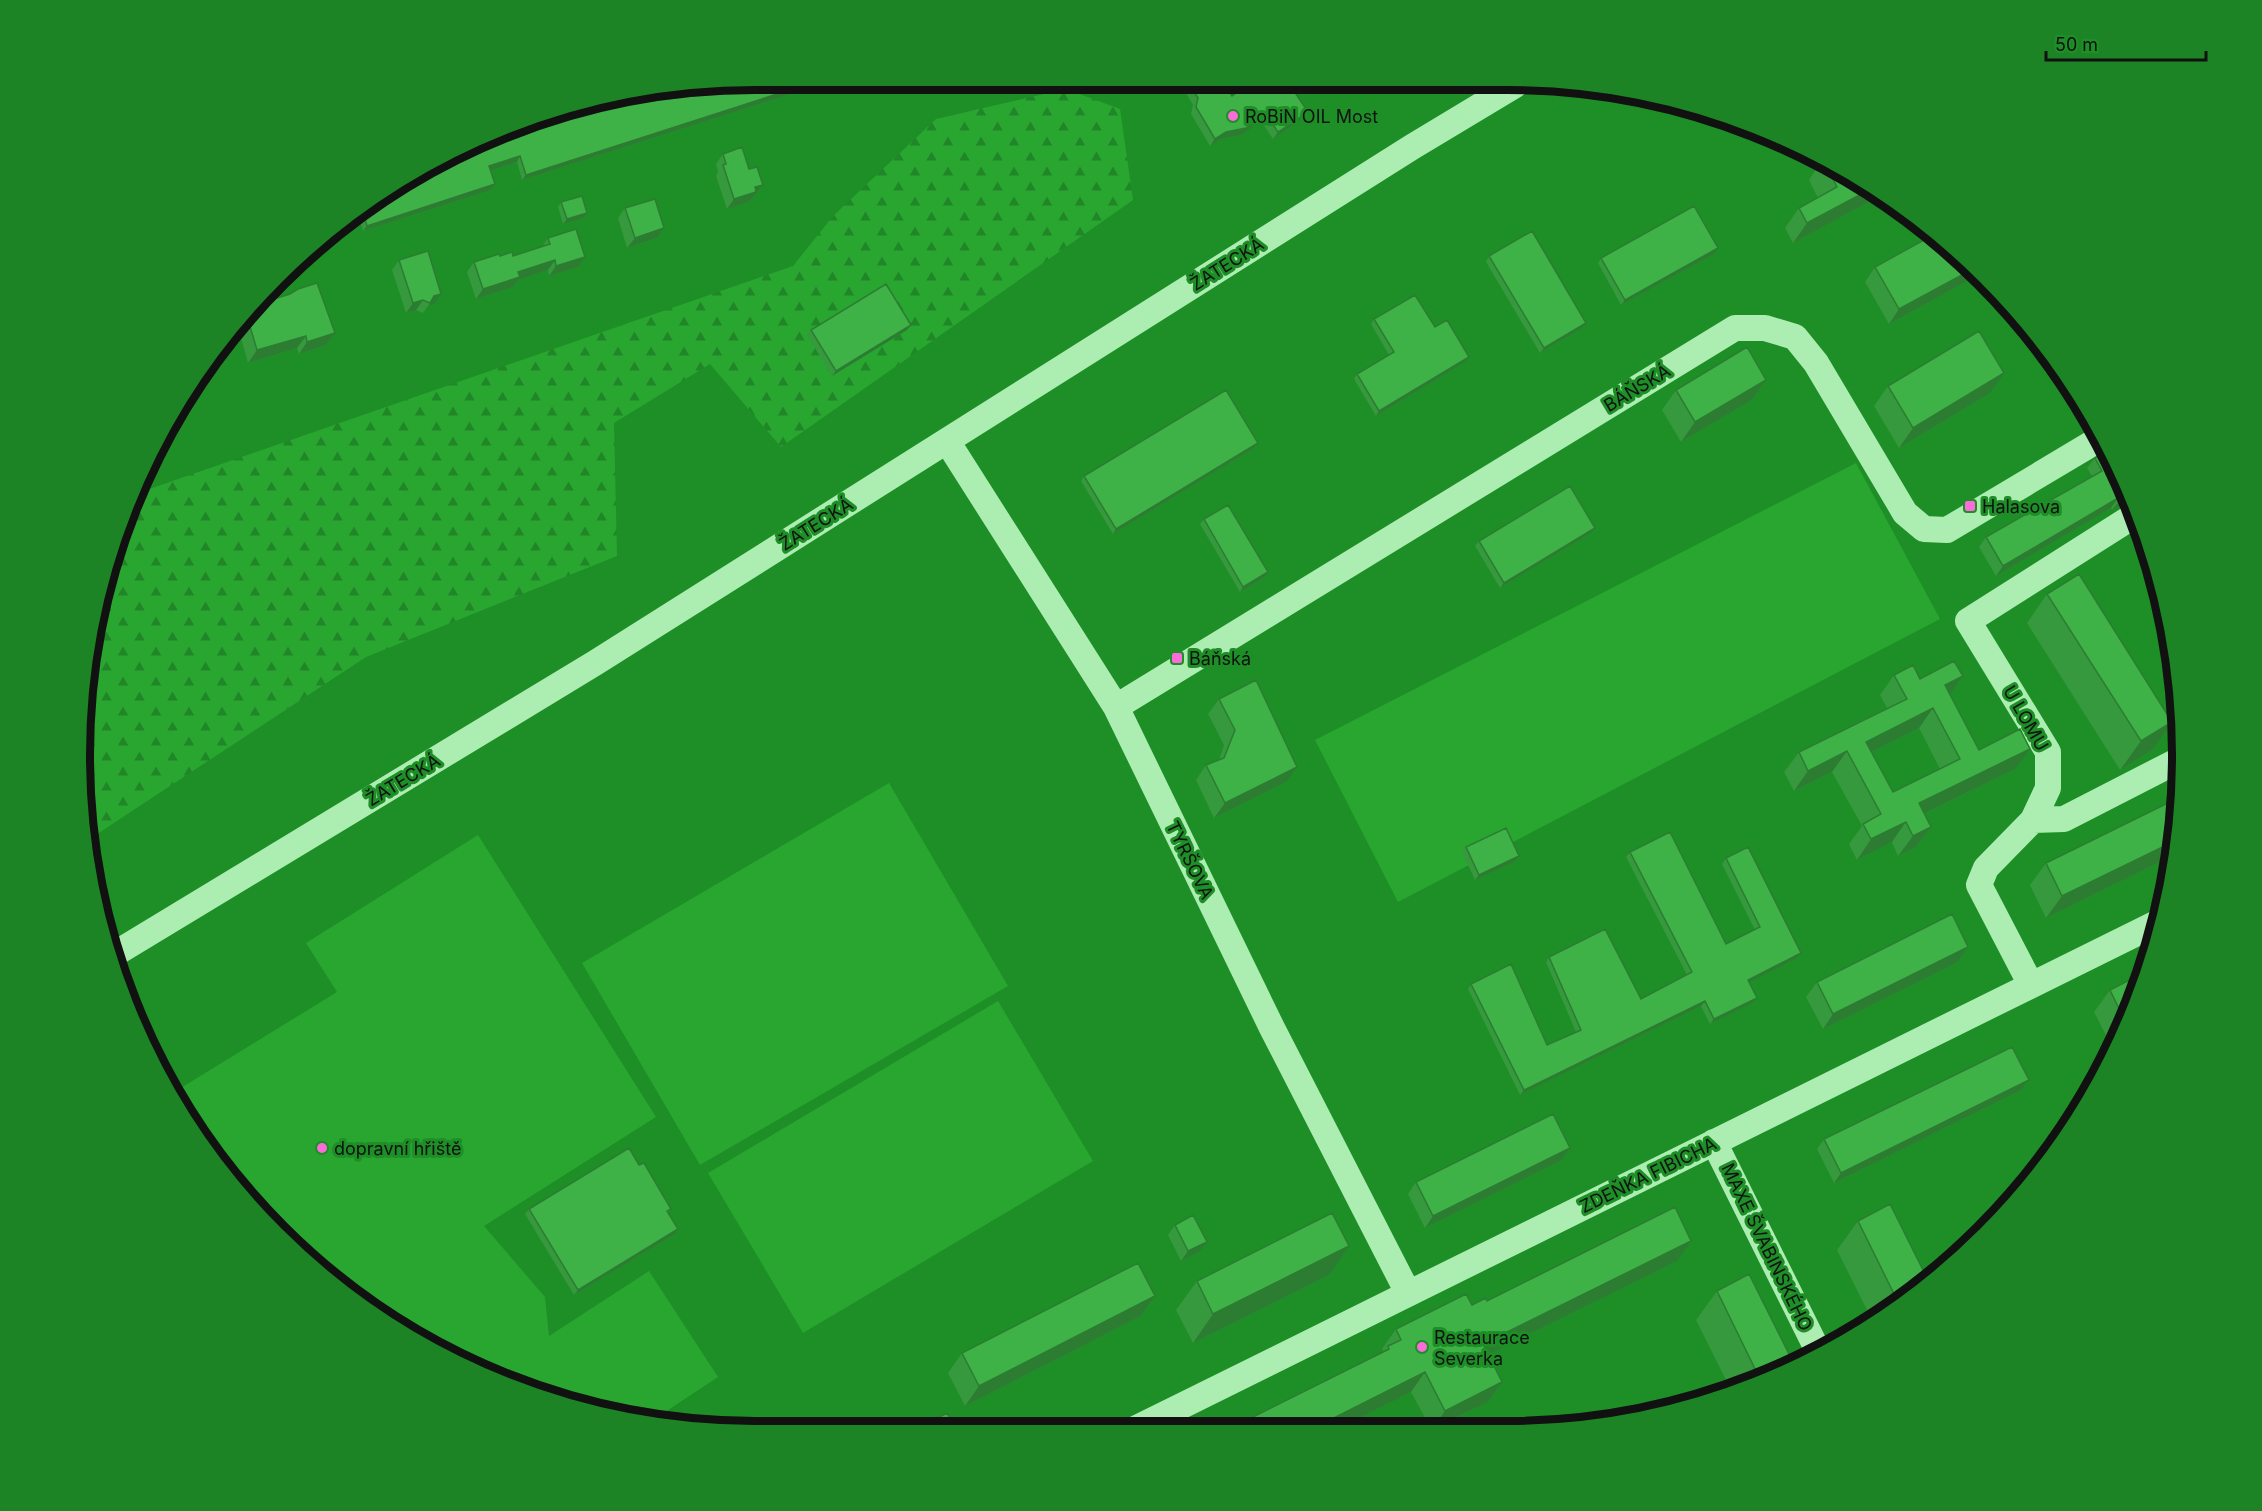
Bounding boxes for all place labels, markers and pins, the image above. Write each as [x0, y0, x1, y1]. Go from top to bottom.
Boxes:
place label: RoBiN OIL Most [1245, 106, 1378, 127]
marker: RoBiN OIL Most [1226, 109, 1240, 123]
place label: Halasova [1982, 496, 2060, 517]
marker: Halasova [1963, 499, 1977, 513]
place label: Báňská [1189, 648, 1251, 669]
marker: Báňská [1170, 651, 1184, 665]
place label: dopravní hřiště [334, 1138, 461, 1159]
marker: dopravní hřiště [315, 1141, 329, 1155]
place label: Restaurace Severka [1434, 1327, 1530, 1369]
marker: Restaurace Severka [1415, 1340, 1429, 1354]

